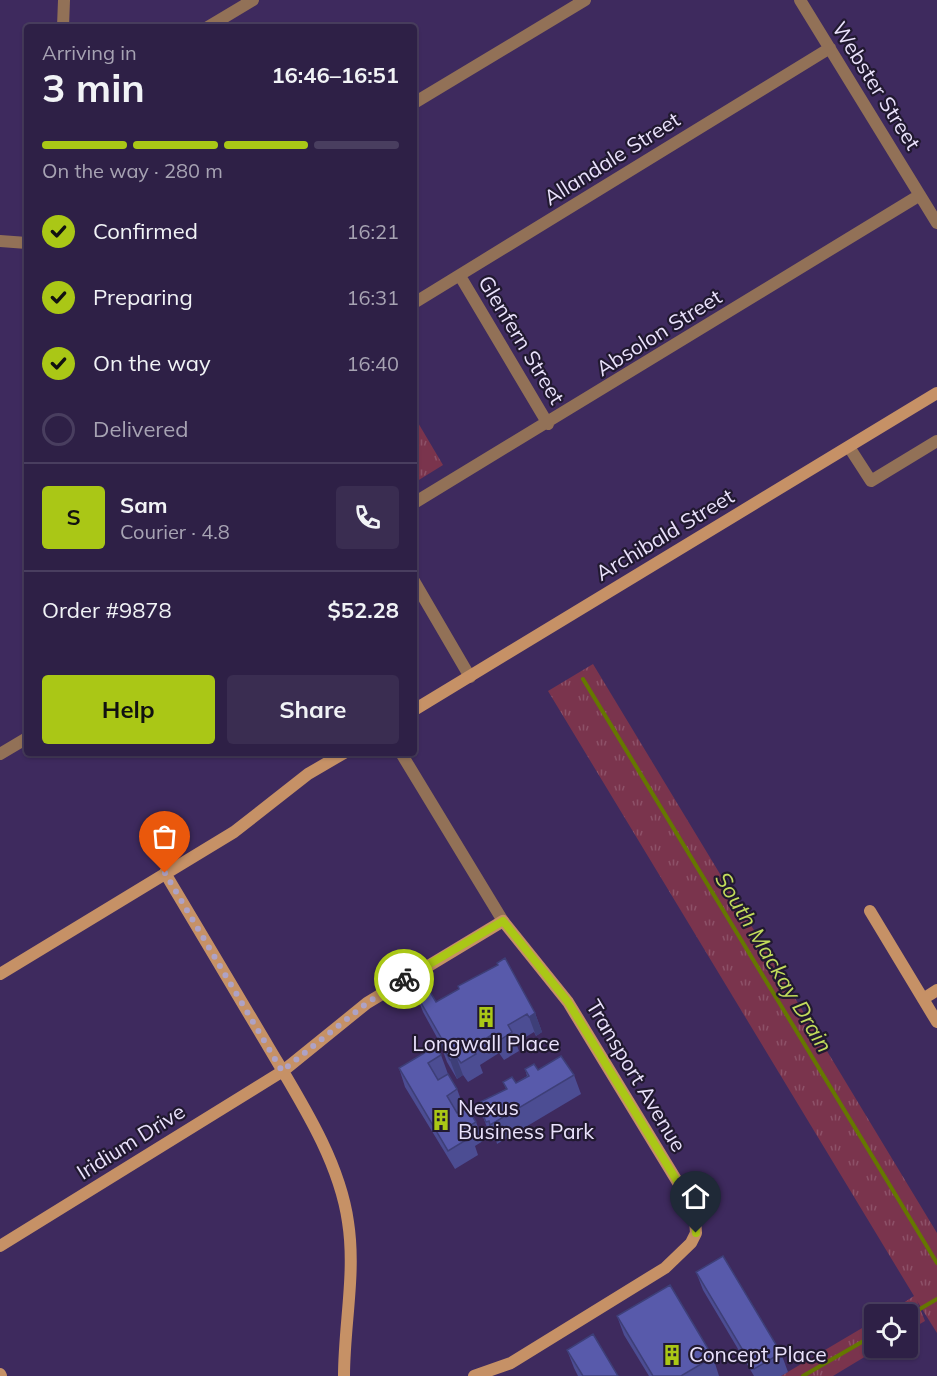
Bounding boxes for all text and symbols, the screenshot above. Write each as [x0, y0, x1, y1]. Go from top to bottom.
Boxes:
street label: Webster Street [827, 17, 927, 154]
text: Arriving in [42, 40, 137, 65]
text: 16:46–16:51 [271, 61, 399, 89]
text: 3 min [42, 63, 145, 112]
street label: Allandale Street [539, 106, 684, 210]
text: On the way · 280 m [42, 158, 223, 183]
icon: check [42, 215, 75, 248]
text: Confirmed [93, 217, 198, 245]
text: 16:21 [346, 219, 399, 244]
street label: Glenfern Street [473, 270, 571, 409]
icon: check [42, 281, 75, 314]
text: Preparing [93, 283, 193, 311]
street label: Absolon Street [591, 283, 726, 381]
text: 16:31 [346, 285, 399, 310]
icon: check [42, 347, 75, 380]
text: On the way [93, 349, 211, 377]
text: 16:40 [346, 351, 399, 376]
text: Delivered [93, 415, 188, 443]
street label: Archibald Street [591, 483, 738, 586]
button: phone [336, 486, 399, 549]
text: Sam [120, 491, 168, 519]
text: S [66, 503, 81, 531]
text: Courier · 4.8 [120, 519, 230, 544]
text: Order #9878 [42, 596, 172, 624]
text: $52.28 [328, 596, 399, 624]
button: Help [42, 675, 215, 744]
button: Share [227, 675, 399, 744]
pin [139, 811, 190, 873]
icon: bag [148, 820, 181, 853]
water label: South Mackay Drain [709, 867, 839, 1057]
courier [374, 949, 434, 1009]
icon: bike [388, 963, 421, 996]
street label: Transport Avenue [581, 995, 692, 1156]
building icon: Longwall Place [474, 1005, 498, 1029]
place label: Longwall Place [412, 1030, 560, 1056]
place label: Nexus Business Park [458, 1094, 594, 1144]
street label: Iridium Drive [72, 1098, 189, 1185]
building icon: Nexus Business Park [429, 1108, 453, 1132]
pin [670, 1171, 721, 1233]
icon: home [679, 1180, 712, 1213]
map controls [864, 1304, 918, 1358]
button: locate [864, 1304, 918, 1358]
place label: Concept Place [689, 1341, 827, 1367]
building icon: Concept Place [660, 1343, 684, 1367]

